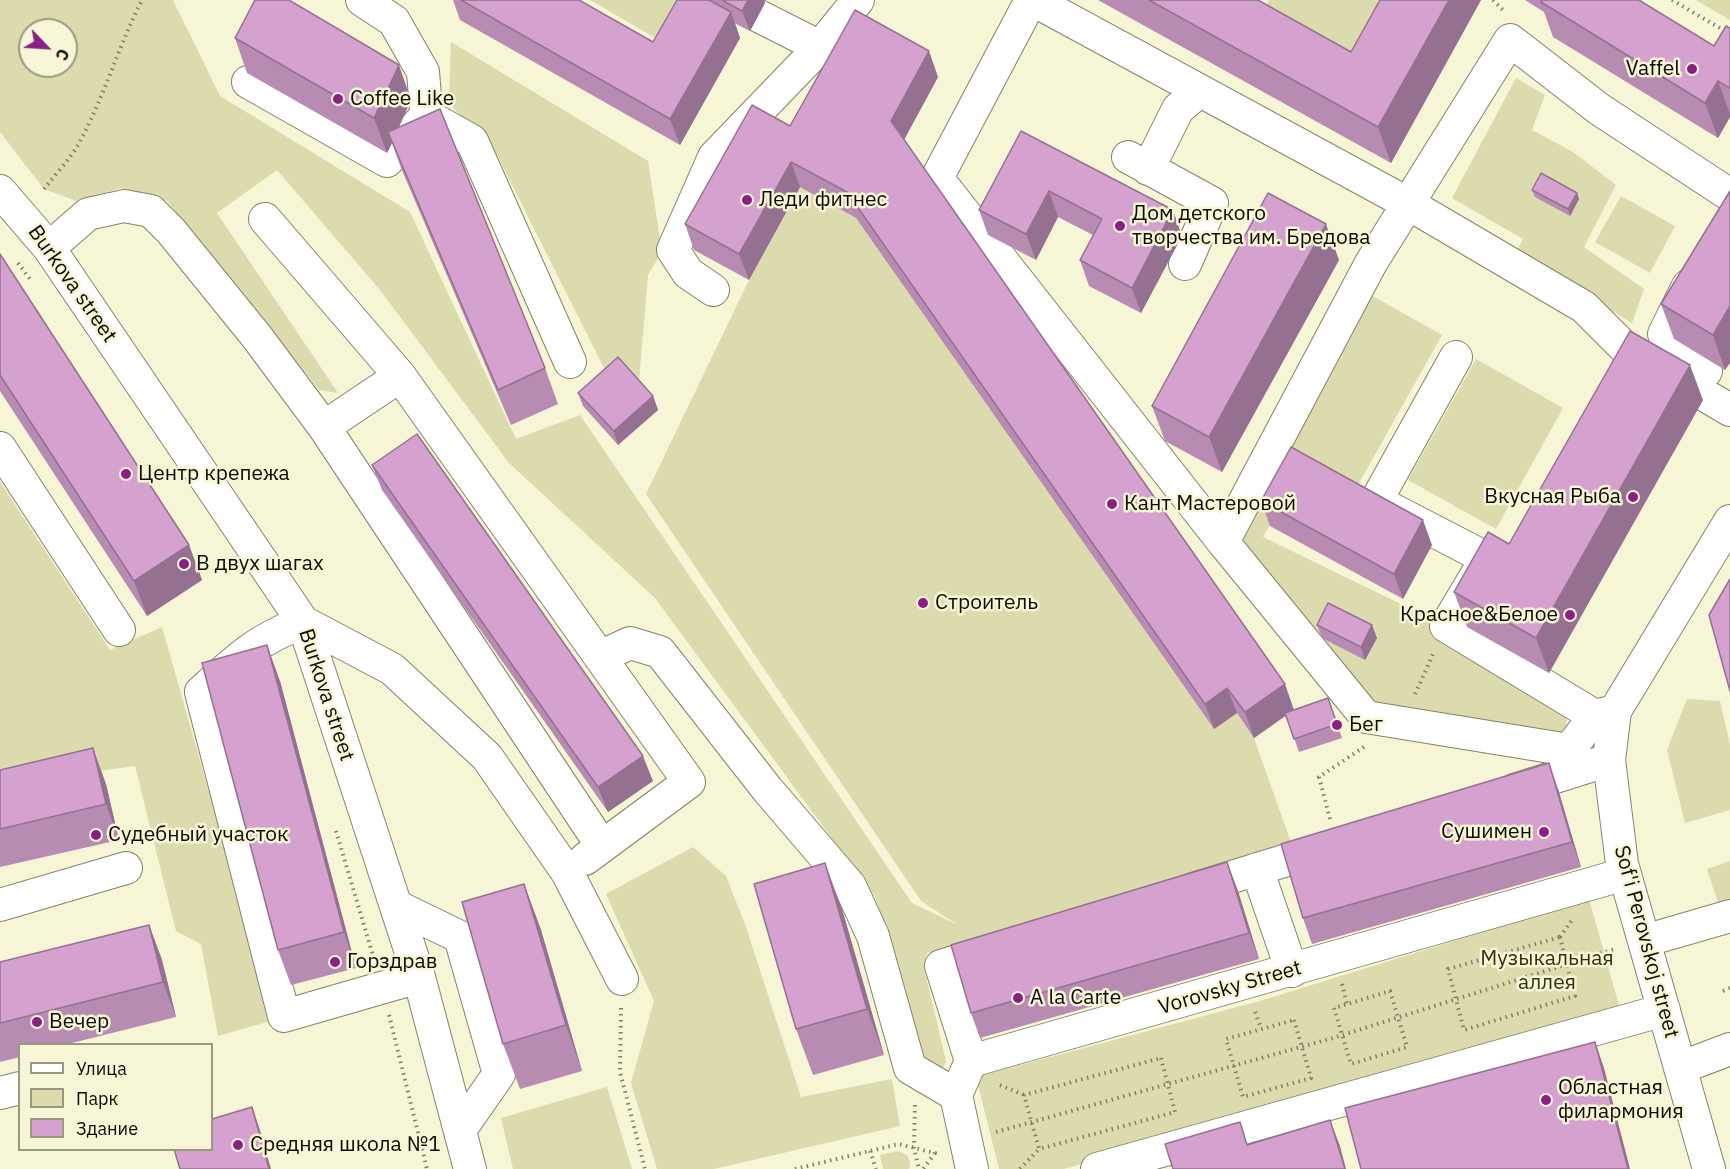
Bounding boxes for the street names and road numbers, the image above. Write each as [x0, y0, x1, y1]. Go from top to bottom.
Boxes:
street label: Burkova street [22, 220, 122, 348]
street label: Burkova street [293, 626, 359, 764]
street label: Sof'i Perovskoj street [1608, 843, 1684, 1041]
street label: Vorovsky Street [1156, 956, 1304, 1020]

